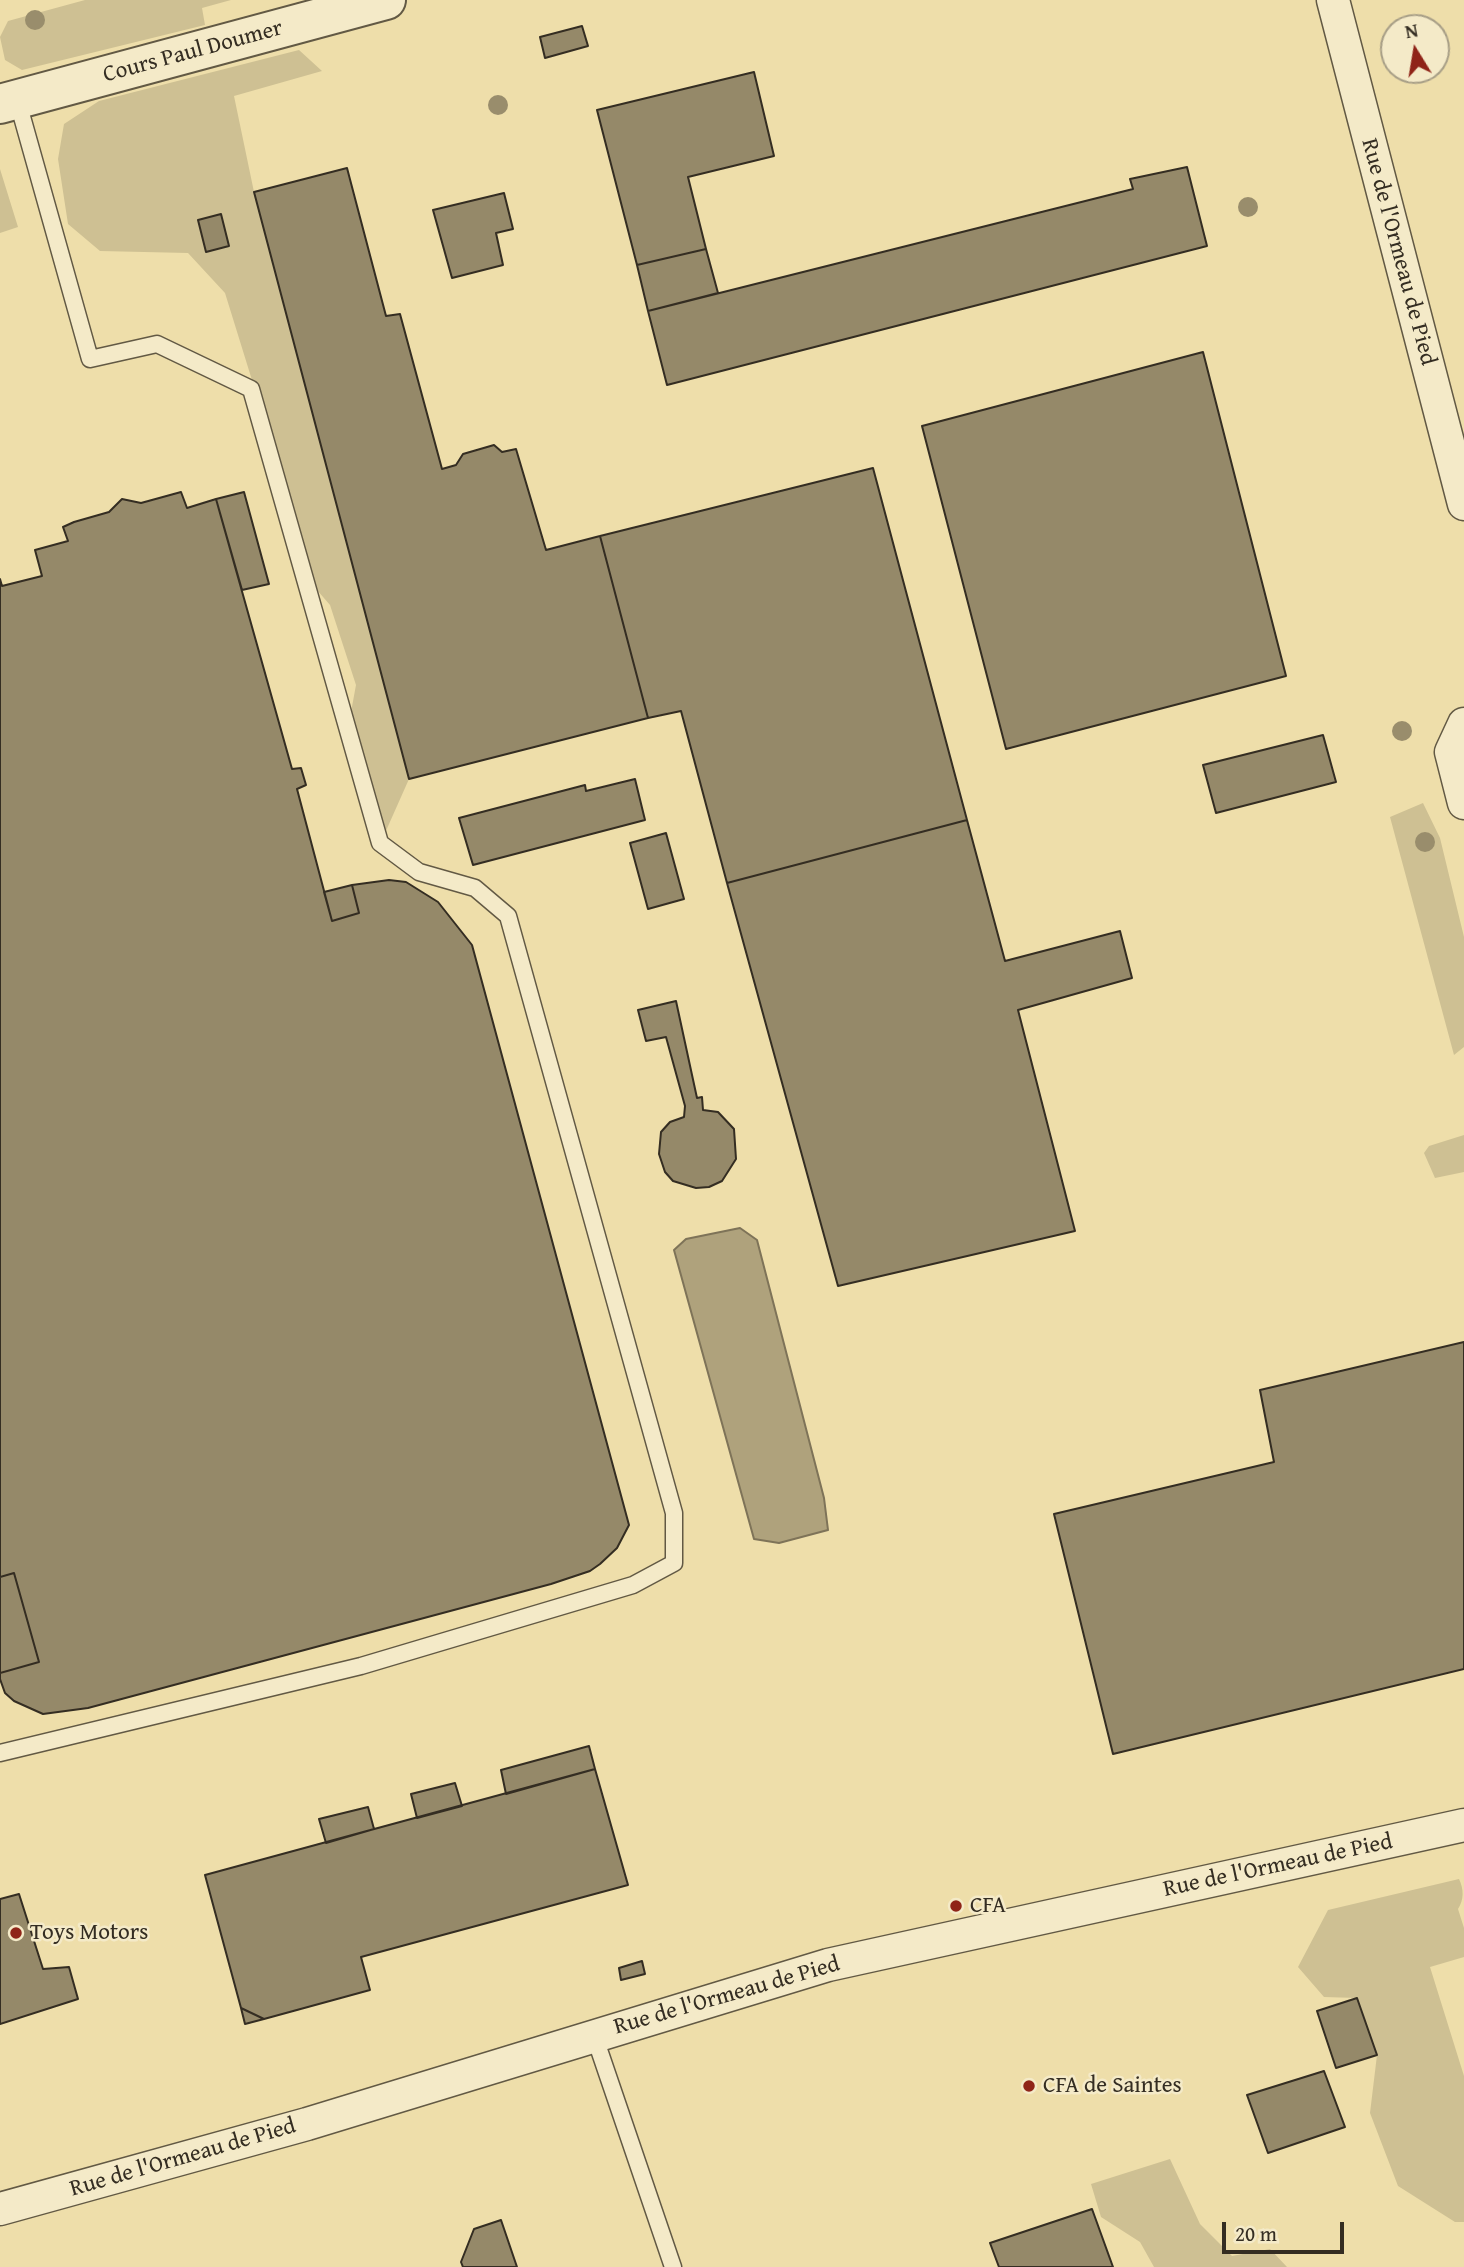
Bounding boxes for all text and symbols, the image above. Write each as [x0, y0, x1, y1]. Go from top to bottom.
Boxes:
north arrow [1380, 14, 1450, 84]
street label: Cours Paul Doumer [100, 15, 286, 89]
text: N [1402, 15, 1420, 45]
street label: Rue de l'Ormeau de Pied [1354, 136, 1442, 368]
street label: Rue de l'Ormeau de Pied [1161, 1828, 1395, 1904]
place label: CFA [970, 1892, 1006, 1920]
marker: CFA [948, 1898, 964, 1914]
place label: Toys Motors [30, 1919, 148, 1947]
marker: Toys Motors [8, 1925, 24, 1941]
street label: Rue de l'Ormeau de Pied [611, 1951, 843, 2041]
place label: CFA de Saintes [1043, 2072, 1182, 2100]
marker: CFA de Saintes [1021, 2078, 1037, 2094]
street label: Rue de l'Ormeau de Pied [67, 2113, 299, 2203]
scale bar [1226, 2208, 1348, 2252]
text: 20 m [1235, 2218, 1277, 2249]

